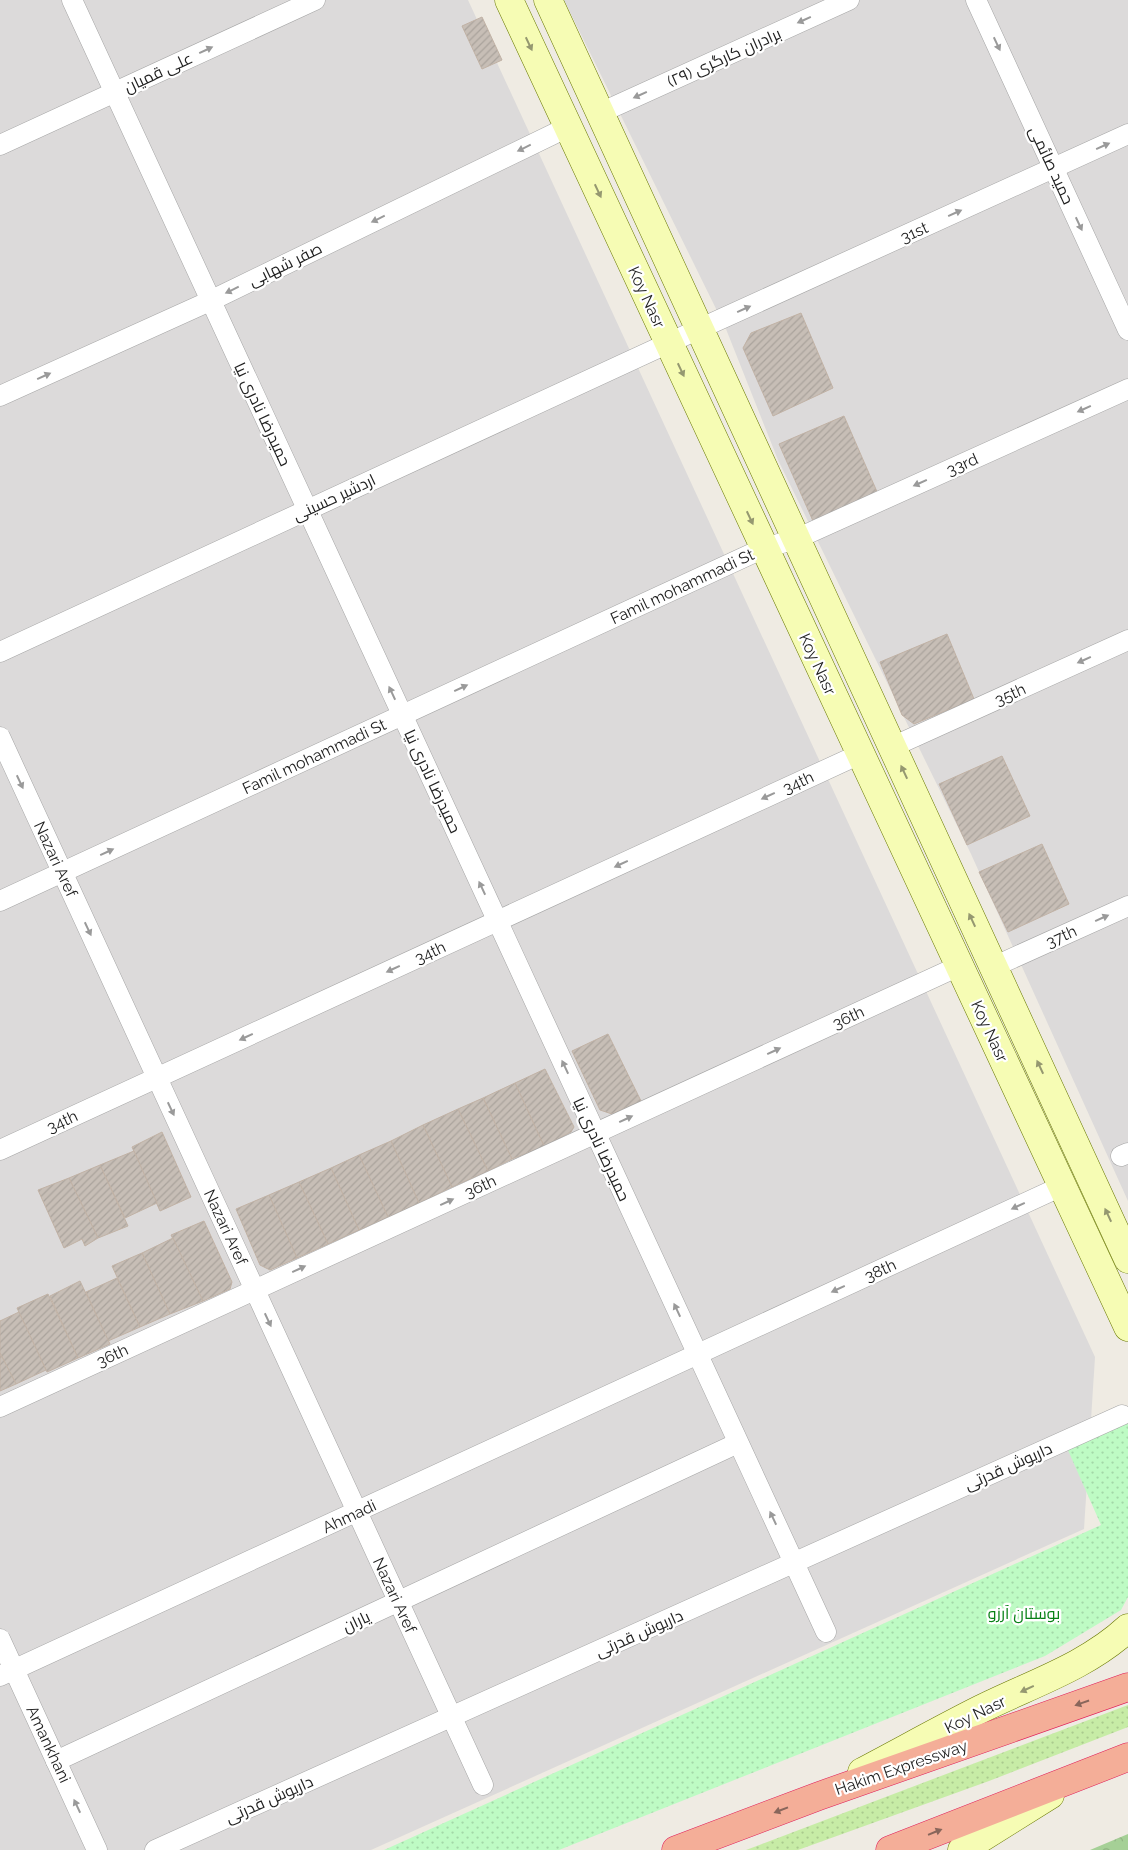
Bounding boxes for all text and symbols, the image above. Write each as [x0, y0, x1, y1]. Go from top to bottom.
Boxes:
one-way arrow [797, 17, 811, 25]
street label: برادران کارگری (۲۹) [664, 24, 785, 92]
one-way arrow [526, 37, 534, 51]
one-way arrow [993, 37, 1001, 51]
one-way arrow [199, 46, 213, 54]
street label: علی قمیان [121, 48, 196, 97]
one-way arrow [633, 91, 647, 99]
street label: حمید صائمی [1024, 123, 1078, 208]
one-way arrow [1096, 141, 1110, 149]
one-way arrow [517, 145, 531, 153]
one-way arrow [594, 184, 602, 199]
one-way arrow [948, 208, 962, 216]
one-way arrow [371, 216, 385, 224]
one-way arrow [1076, 217, 1084, 231]
street label: 31st [897, 218, 932, 247]
street label: صفر شهابی [245, 239, 325, 291]
street label: Koy Nasr [624, 263, 669, 331]
one-way arrow [225, 286, 239, 294]
one-way arrow [736, 304, 751, 313]
street label: حمیدرضا نادری نیا [229, 359, 295, 469]
one-way arrow [677, 363, 686, 378]
one-way arrow [37, 372, 51, 380]
one-way arrow [1077, 405, 1091, 413]
street label: 33rd [944, 449, 981, 480]
street label: اردشیر حسینی [290, 470, 379, 526]
one-way arrow [913, 479, 927, 487]
one-way arrow [746, 511, 754, 525]
street label: Famil mohammadi St [607, 545, 758, 628]
street label: Koy Nasr [795, 630, 840, 698]
one-way arrow [1077, 657, 1091, 665]
street label: 35th [992, 679, 1029, 710]
one-way arrow [454, 684, 468, 692]
one-way arrow [387, 686, 395, 700]
street label: Famil mohammadi St [239, 715, 390, 798]
street label: حمیدرضا نادری نیا [399, 726, 465, 836]
one-way arrow [899, 765, 907, 779]
street label: 34th [780, 767, 817, 798]
one-way arrow [17, 775, 25, 789]
one-way arrow [761, 792, 775, 800]
street label: Nazari Aref [30, 818, 82, 901]
one-way arrow [100, 848, 114, 856]
one-way arrow [613, 860, 628, 868]
one-way arrow [477, 881, 485, 895]
one-way arrow [967, 913, 975, 927]
one-way arrow [1095, 913, 1109, 921]
street label: 37th [1043, 921, 1080, 952]
one-way arrow [85, 922, 93, 936]
street label: 34th [412, 937, 449, 968]
one-way arrow [386, 964, 401, 973]
street label: Koy Nasr [967, 997, 1012, 1065]
street label: 36th [829, 1002, 867, 1033]
one-way arrow [239, 1033, 253, 1041]
one-way arrow [767, 1047, 781, 1055]
one-way arrow [560, 1060, 568, 1074]
one-way arrow [1035, 1060, 1043, 1074]
street label: حمیدرضا نادری نیا [568, 1094, 634, 1204]
one-way arrow [167, 1101, 175, 1116]
street label: 34th [44, 1106, 81, 1137]
one-way arrow [619, 1115, 633, 1123]
street label: 36th [461, 1171, 499, 1202]
street label: Nazari Aref [200, 1186, 252, 1269]
one-way arrow [440, 1197, 454, 1205]
one-way arrow [1011, 1203, 1025, 1211]
one-way arrow [1103, 1208, 1111, 1222]
street label: 38th [861, 1255, 899, 1286]
one-way arrow [292, 1265, 306, 1273]
one-way arrow [831, 1286, 845, 1294]
one-way arrow [672, 1303, 680, 1317]
one-way arrow [265, 1313, 273, 1327]
street label: 36th [93, 1340, 131, 1371]
street label: داریوش قدرتی [961, 1439, 1055, 1495]
street label: Ahmadi [319, 1496, 379, 1537]
one-way arrow [769, 1511, 778, 1526]
street label: Nazari Aref [369, 1554, 421, 1637]
park label: بوستان آرزو [988, 1604, 1060, 1624]
street label: داریوش قدرتی [592, 1606, 686, 1662]
street label: یاران [339, 1607, 374, 1637]
one-way arrow [1020, 1685, 1034, 1693]
street label: Koy Nasr [942, 1691, 1009, 1737]
one-way arrow [1074, 1699, 1089, 1707]
street label: Amankhani [22, 1703, 75, 1786]
street label: Hakim Expressway [832, 1736, 970, 1799]
street label: داریوش قدرتی [222, 1772, 316, 1828]
one-way arrow [72, 1799, 80, 1813]
one-way arrow [773, 1807, 788, 1814]
one-way arrow [928, 1828, 943, 1836]

